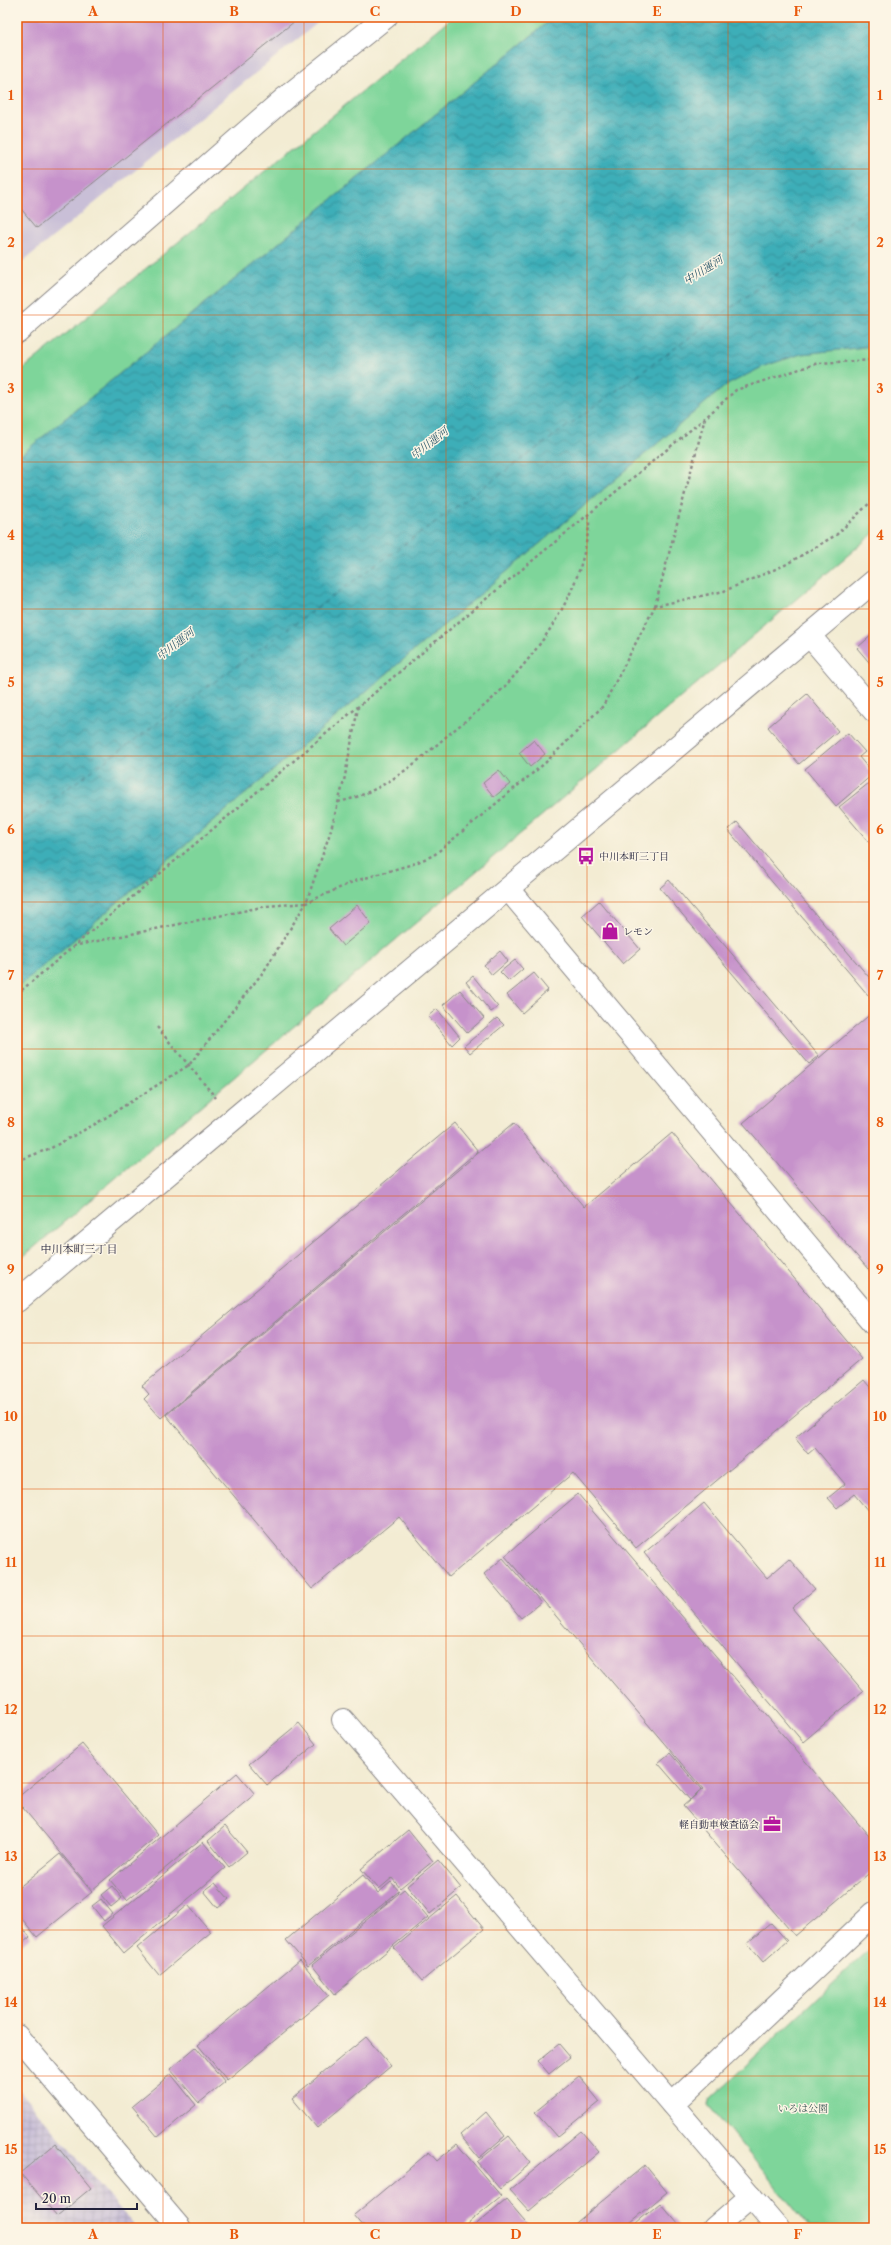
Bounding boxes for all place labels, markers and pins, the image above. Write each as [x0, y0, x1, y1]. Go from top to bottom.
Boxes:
bus stop icon: 中川本町三丁目 [576, 846, 596, 866]
place label: 中川本町三丁目 [599, 850, 669, 863]
shop icon: レモン [600, 921, 620, 941]
place label: レモン [623, 925, 653, 938]
office icon: 軽自動車検査協会 [762, 1814, 782, 1834]
place label: 軽自動車検査協会 [679, 1818, 759, 1831]

